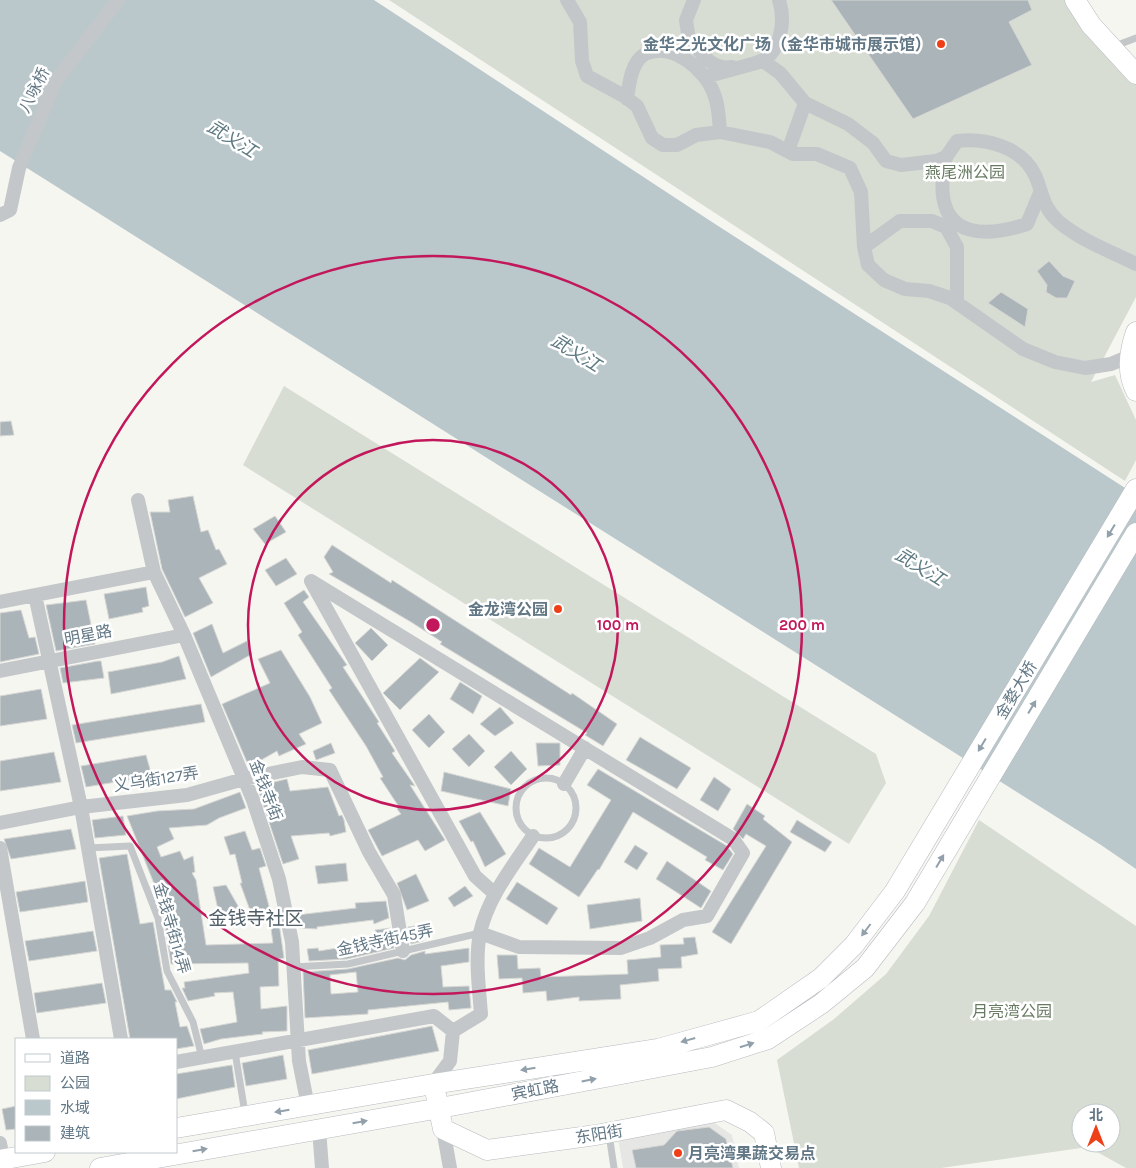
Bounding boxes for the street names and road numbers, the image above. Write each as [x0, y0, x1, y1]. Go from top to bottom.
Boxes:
street label: 八咏桥 [15, 64, 53, 116]
street label: 明星路 [63, 621, 113, 649]
street label: 金婺大桥 [991, 658, 1041, 722]
street label: 金钱寺街 [246, 757, 286, 823]
street label: 义乌街127弄 [112, 763, 200, 795]
street label: 金钱寺街14弄 [150, 880, 194, 976]
street label: 金钱寺街45弄 [335, 921, 435, 959]
street label: 宾虹路 [510, 1076, 560, 1104]
street label: 东阳街 [574, 1121, 624, 1147]

